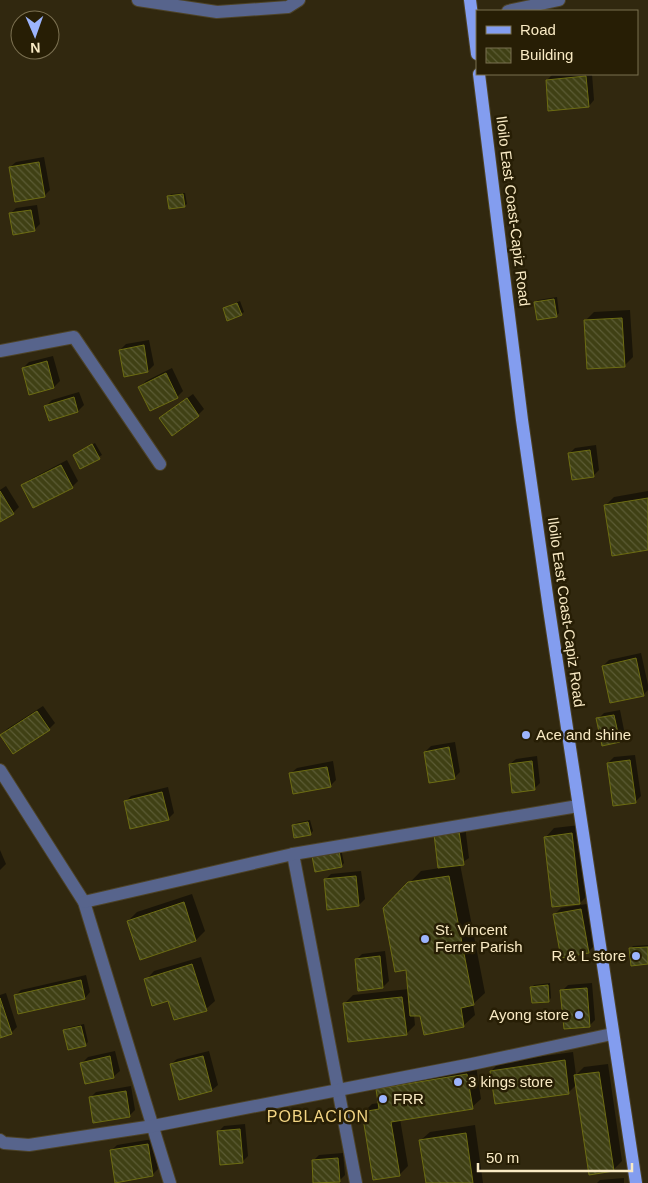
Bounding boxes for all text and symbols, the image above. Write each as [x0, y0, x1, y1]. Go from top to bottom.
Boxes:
north arrow [10, 10, 60, 60]
legend [476, 10, 638, 75]
text: Road [520, 21, 556, 38]
text: N [30, 40, 41, 56]
text: Building [520, 46, 573, 63]
street label: Iloilo East Coast-Capiz Road [493, 115, 534, 307]
street label: Iloilo East Coast-Capiz Road [545, 516, 588, 708]
place label: Ace and shine [536, 726, 631, 743]
marker: Ace and shine [520, 729, 532, 741]
place label: St. Vincent Ferrer Parish [435, 921, 523, 955]
marker: St. Vincent Ferrer Parish [419, 933, 431, 945]
place label: R & L store [552, 947, 626, 964]
marker: R & L store [630, 950, 642, 962]
place label: Ayong store [489, 1006, 569, 1023]
marker: Ayong store [573, 1009, 585, 1021]
place label: 3 kings store [468, 1073, 553, 1090]
marker: 3 kings store [452, 1076, 464, 1088]
place label: FRR [393, 1090, 424, 1107]
marker: FRR [377, 1093, 389, 1105]
district label: POBLACION [267, 1108, 369, 1125]
scale bar [478, 1140, 632, 1172]
text: 50 m [486, 1149, 519, 1166]

